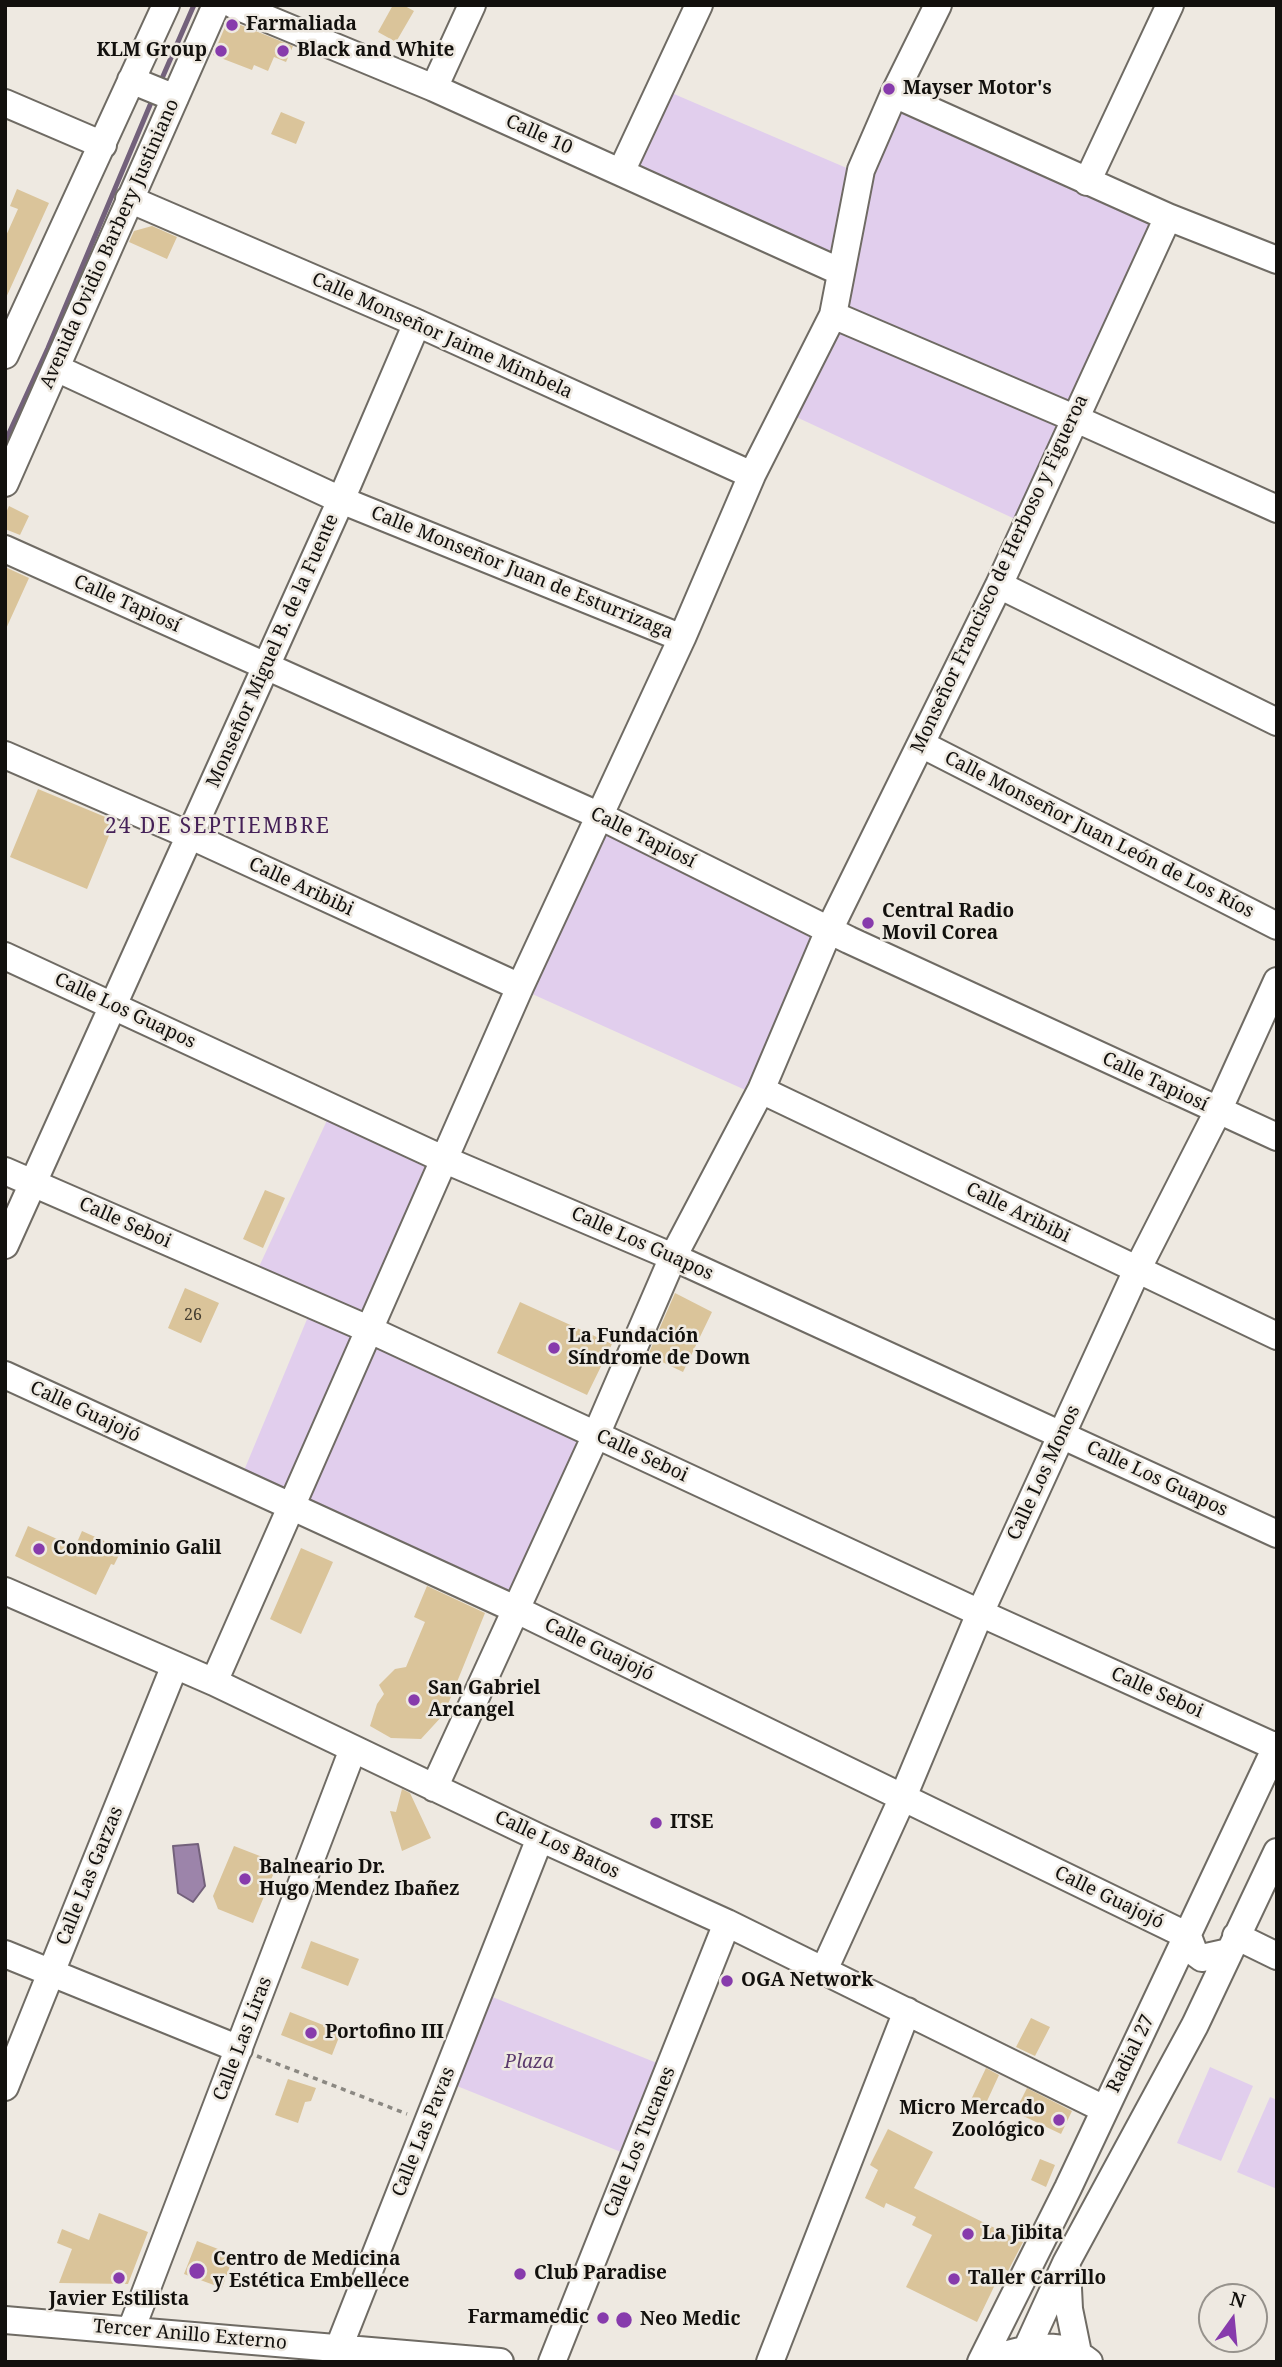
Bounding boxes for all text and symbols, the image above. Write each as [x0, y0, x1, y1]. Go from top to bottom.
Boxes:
place label: Farmaliada [246, 14, 357, 36]
marker: Farmaliada [224, 17, 240, 33]
place label: KLM Group [96, 40, 207, 62]
place label: Black and White [297, 40, 454, 62]
marker: KLM Group [213, 43, 229, 59]
marker: Black and White [275, 43, 291, 59]
place label: Mayser Motor's [903, 78, 1052, 100]
marker: Mayser Motor's [881, 81, 897, 97]
street label: Avenida Ovidio Barbery Justiniano [36, 96, 184, 392]
street label: Calle 10 [502, 110, 576, 160]
street label: Calle Monseñor Jaime Mimbela [308, 268, 576, 404]
street label: Monseñor Francisco de Herboso y Figueroa [907, 391, 1093, 757]
street label: Calle Monseñor Juan de Esturrizaga [367, 502, 677, 644]
street label: Monseñor Miguel B. de la Fuente [202, 511, 344, 791]
street label: Calle Tapiosí [70, 570, 184, 638]
street label: Calle Monseñor Juan León de Los Ríos [940, 747, 1258, 923]
street label: Calle Tapiosí [587, 803, 699, 873]
district label: 24 DE SEPTIEMBRE [107, 814, 329, 840]
street label: Calle Aribibi [245, 853, 357, 921]
place label: Central Radio Movil Corea [882, 901, 1014, 945]
marker: Central Radio Movil Corea [860, 915, 876, 931]
street label: Calle Los Guapos [51, 968, 199, 1054]
street label: Calle Tapiosí [1098, 1047, 1212, 1117]
street label: Calle Aribibi [962, 1178, 1074, 1248]
street label: Calle Seboi [75, 1193, 175, 1253]
street label: Calle Los Guapos [567, 1202, 717, 1286]
house number: 26 [184, 1305, 202, 1325]
place label: La Fundación Síndrome de Down [568, 1326, 750, 1370]
marker: La Fundación Síndrome de Down [546, 1340, 562, 1356]
street label: Calle Guajojó [26, 1377, 144, 1447]
street label: Calle Los Monos [1003, 1402, 1085, 1544]
street label: Calle Seboi [593, 1425, 691, 1487]
street label: Calle Los Guapos [1083, 1436, 1231, 1522]
place label: Condominio Galil [53, 1538, 222, 1560]
marker: Condominio Galil [31, 1541, 47, 1557]
street label: Calle Guajojó [541, 1614, 657, 1686]
street label: Calle Seboi [1107, 1663, 1207, 1723]
place label: San Gabriel Arcangel [428, 1678, 541, 1722]
marker: San Gabriel Arcangel [406, 1692, 422, 1708]
street label: Calle Las Garzas [52, 1803, 128, 1949]
street label: Calle Los Batos [491, 1806, 623, 1884]
place label: ITSE [670, 1812, 713, 1834]
marker: ITSE [648, 1815, 664, 1831]
place label: Balneario Dr. Hugo Mendez Ibañez [259, 1857, 459, 1901]
street label: Calle Guajojó [1051, 1862, 1167, 1934]
marker: Balneario Dr. Hugo Mendez Ibañez [237, 1871, 253, 1887]
place label: OGA Network [741, 1970, 873, 1992]
marker: OGA Network [719, 1973, 735, 1989]
street label: Calle Las Liras [209, 1974, 277, 2104]
street label: Radial 27 [1102, 2011, 1160, 2097]
place label: Portofino III [325, 2022, 444, 2044]
marker: Portofino III [303, 2025, 319, 2041]
park label: Plaza [504, 2052, 554, 2074]
street label: Calle Los Tucanes [599, 2063, 681, 2221]
street label: Calle Las Pavas [388, 2064, 460, 2200]
place label: Micro Mercado Zoológico [899, 2098, 1045, 2142]
marker: Micro Mercado Zoológico [1051, 2112, 1067, 2128]
place label: La Jibita [982, 2223, 1063, 2245]
marker: La Jibita [960, 2226, 976, 2242]
place label: Centro de Medicina y Estética Embellece [213, 2249, 409, 2293]
marker: Centro de Medicina y Estética Embellece [187, 2261, 207, 2281]
place label: Club Paradise [534, 2263, 667, 2285]
marker: Club Paradise [512, 2266, 528, 2282]
place label: Taller Carrillo [968, 2268, 1106, 2290]
marker: Javier Estilista [111, 2270, 127, 2286]
marker: Taller Carrillo [946, 2271, 962, 2287]
north arrow [1198, 2283, 1268, 2353]
text: N [1227, 2285, 1249, 2314]
place label: Javier Estilista [49, 2289, 189, 2311]
place label: Farmamedic [468, 2307, 589, 2329]
place label: Neo Medic [640, 2309, 740, 2331]
marker: Farmamedic [595, 2310, 611, 2326]
marker: Neo Medic [614, 2310, 634, 2330]
street label: Tercer Anillo Externo [92, 2315, 288, 2355]

